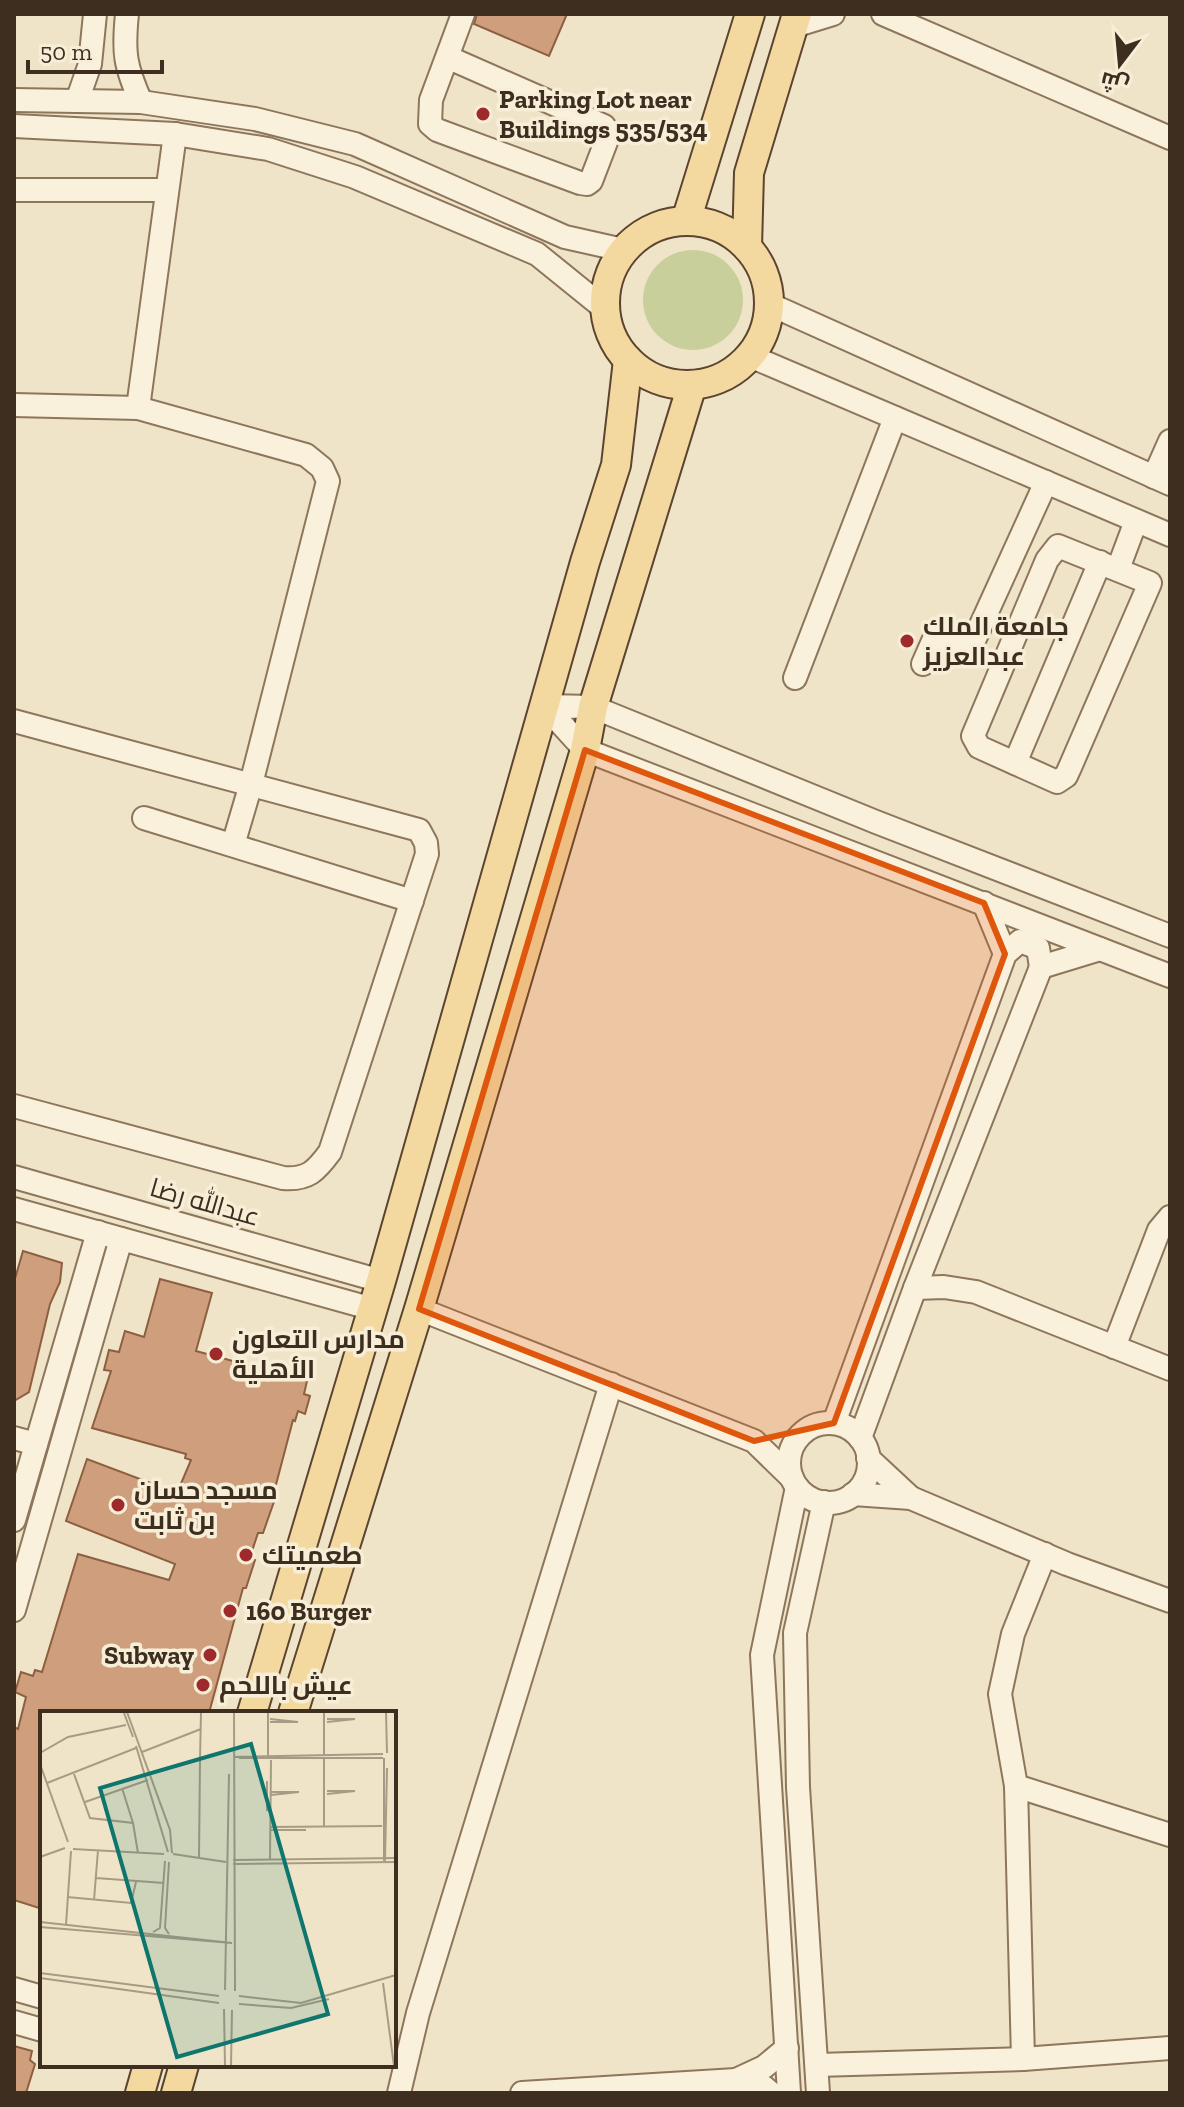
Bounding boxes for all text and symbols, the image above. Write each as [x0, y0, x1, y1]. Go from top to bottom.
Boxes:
scale bar [28, 24, 162, 74]
north arrow [1080, 24, 1160, 104]
text: 50 m [40, 37, 93, 66]
text: ش [1097, 66, 1132, 100]
place label: Parking Lot near Buildings 535/534 [499, 83, 708, 145]
marker: Parking Lot near Buildings 535/534 [474, 105, 492, 123]
place label: جامعة الملك عبدالعزيز [922, 610, 1069, 672]
marker: جامعة الملك عبدالعزيز [898, 632, 916, 650]
street label: عبدالله رضا [146, 1170, 264, 1233]
place label: مدارس التعاون الأهلية [232, 1323, 405, 1385]
marker: مدارس التعاون الأهلية [207, 1345, 225, 1363]
place label: مسجد حسان بن ثابت [134, 1474, 278, 1536]
marker: مسجد حسان بن ثابت [109, 1496, 127, 1514]
place label: طعميتك [262, 1539, 363, 1571]
marker: طعميتك [237, 1546, 255, 1564]
place label: 160 Burger [246, 1595, 372, 1627]
marker: 160 Burger [221, 1602, 239, 1620]
place label: Subway [104, 1639, 194, 1671]
marker: Subway [201, 1646, 219, 1664]
place label: عيش باللحم [219, 1669, 353, 1703]
marker: عيش باللحم [194, 1676, 212, 1694]
inset map [40, 1711, 396, 2067]

